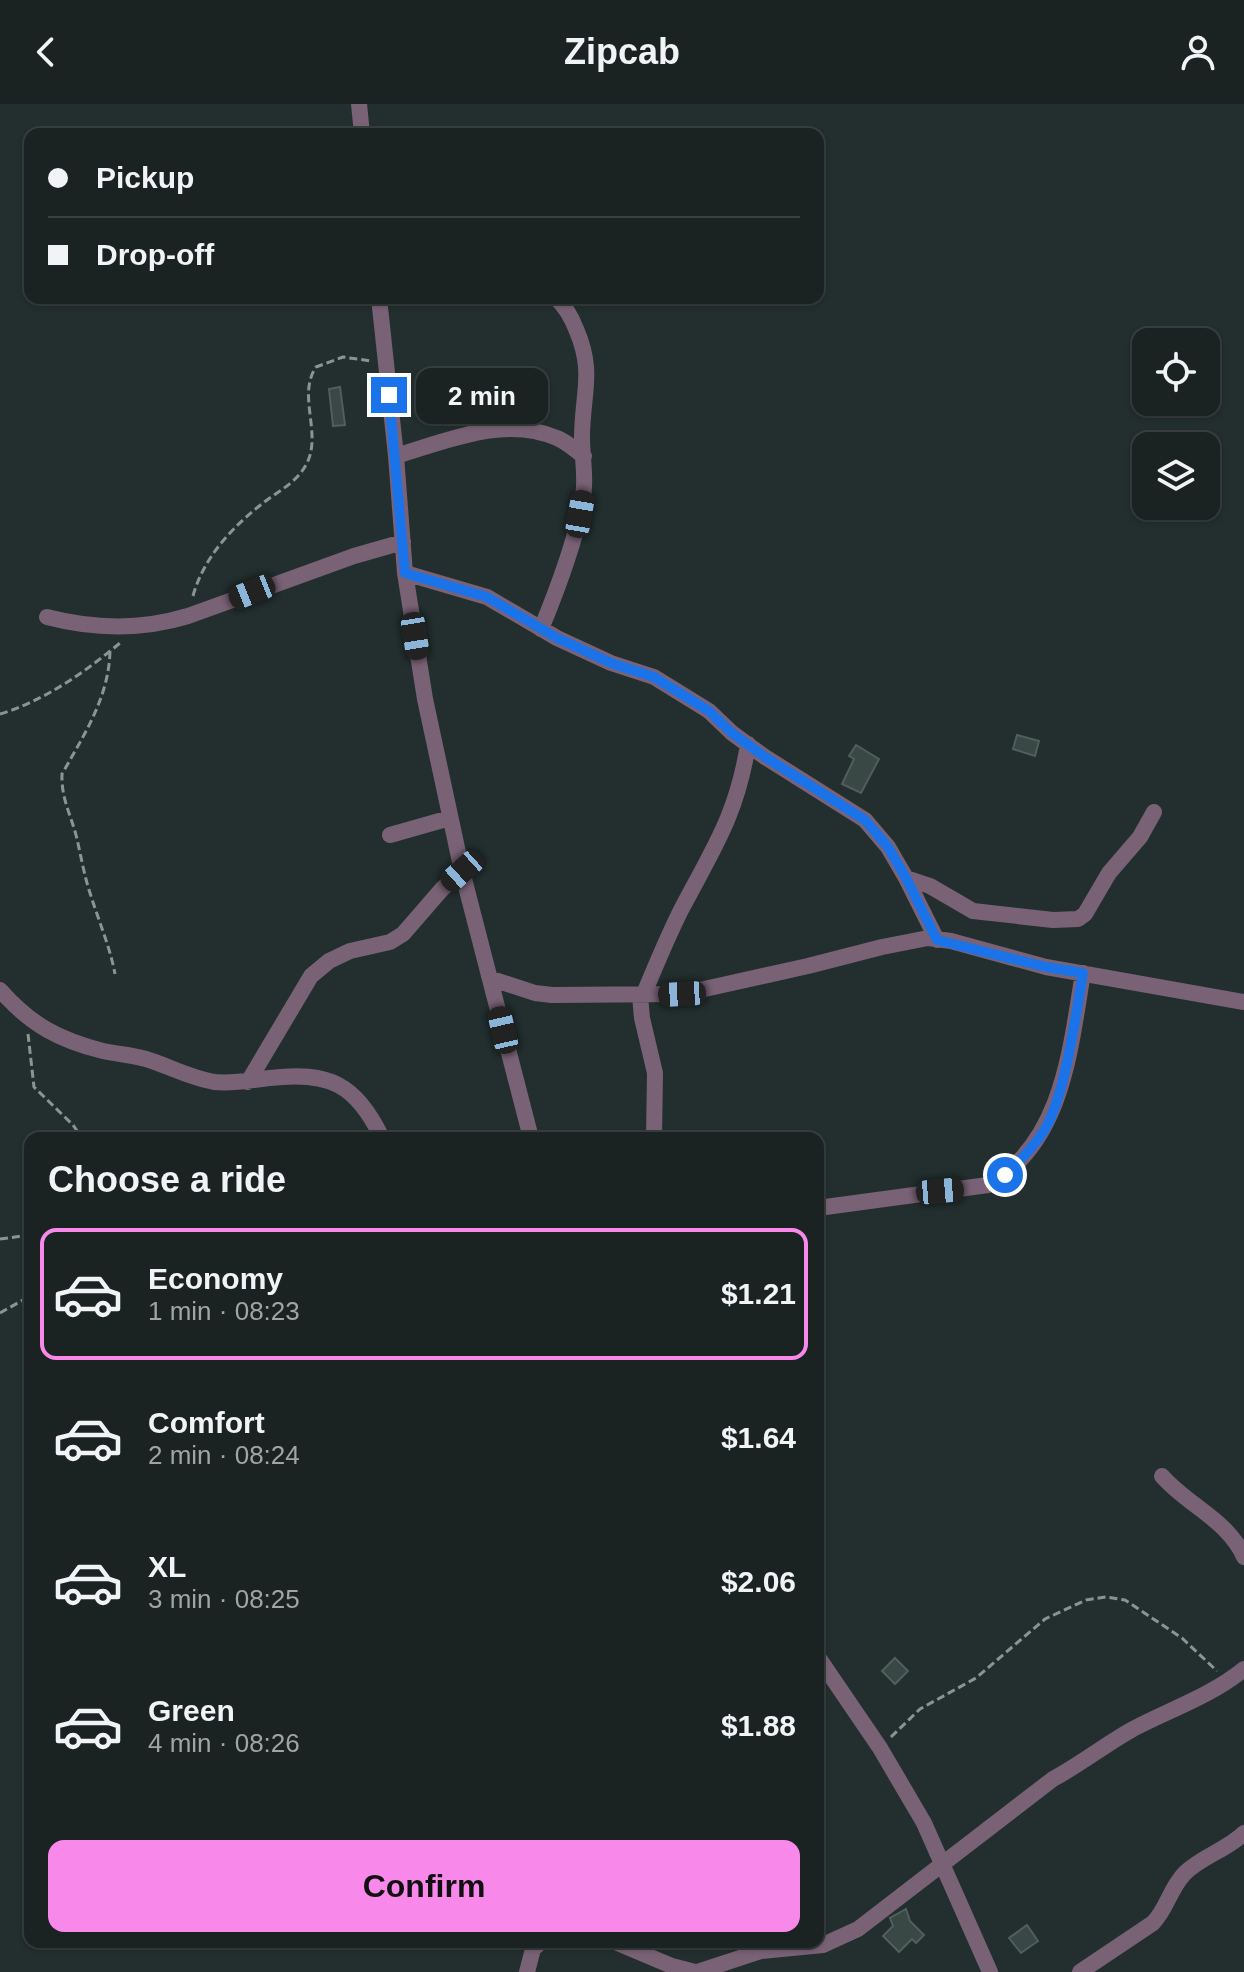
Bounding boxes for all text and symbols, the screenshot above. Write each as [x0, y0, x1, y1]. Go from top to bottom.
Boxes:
icon: back [24, 30, 68, 74]
icon: person [1176, 30, 1220, 74]
text: Zipcab [564, 31, 680, 72]
text: Pickup [96, 161, 194, 194]
text: Drop-off [96, 238, 214, 271]
map controls [1132, 328, 1220, 520]
button: locate [1132, 328, 1220, 416]
callout: 2 min [417, 367, 549, 423]
route end [371, 377, 407, 413]
text: 2 min [448, 381, 516, 411]
button: layers [1132, 432, 1220, 520]
car [564, 488, 596, 540]
car [225, 572, 279, 612]
car [399, 610, 431, 662]
car [436, 846, 488, 896]
car [657, 981, 707, 1007]
car [486, 1004, 520, 1056]
route start [987, 1157, 1023, 1193]
text: Choose a ride [48, 1159, 286, 1200]
car [915, 1177, 965, 1205]
icon: car [52, 1258, 124, 1330]
text: Economy [148, 1262, 283, 1295]
text: $1.21 [721, 1277, 796, 1310]
text: 1 min · 08:23 [148, 1296, 300, 1326]
icon: car [52, 1402, 124, 1474]
text: Comfort [148, 1406, 265, 1439]
text: $1.64 [721, 1421, 796, 1454]
text: 2 min · 08:24 [148, 1440, 300, 1470]
icon: car [52, 1546, 124, 1618]
text: XL [148, 1550, 186, 1583]
text: $2.06 [721, 1565, 796, 1598]
text: 3 min · 08:25 [148, 1584, 300, 1614]
icon: car [52, 1690, 124, 1762]
text: Green [148, 1694, 235, 1727]
text: $1.88 [721, 1709, 796, 1742]
text: 4 min · 08:26 [148, 1728, 300, 1758]
button: Confirm [48, 1840, 800, 1932]

